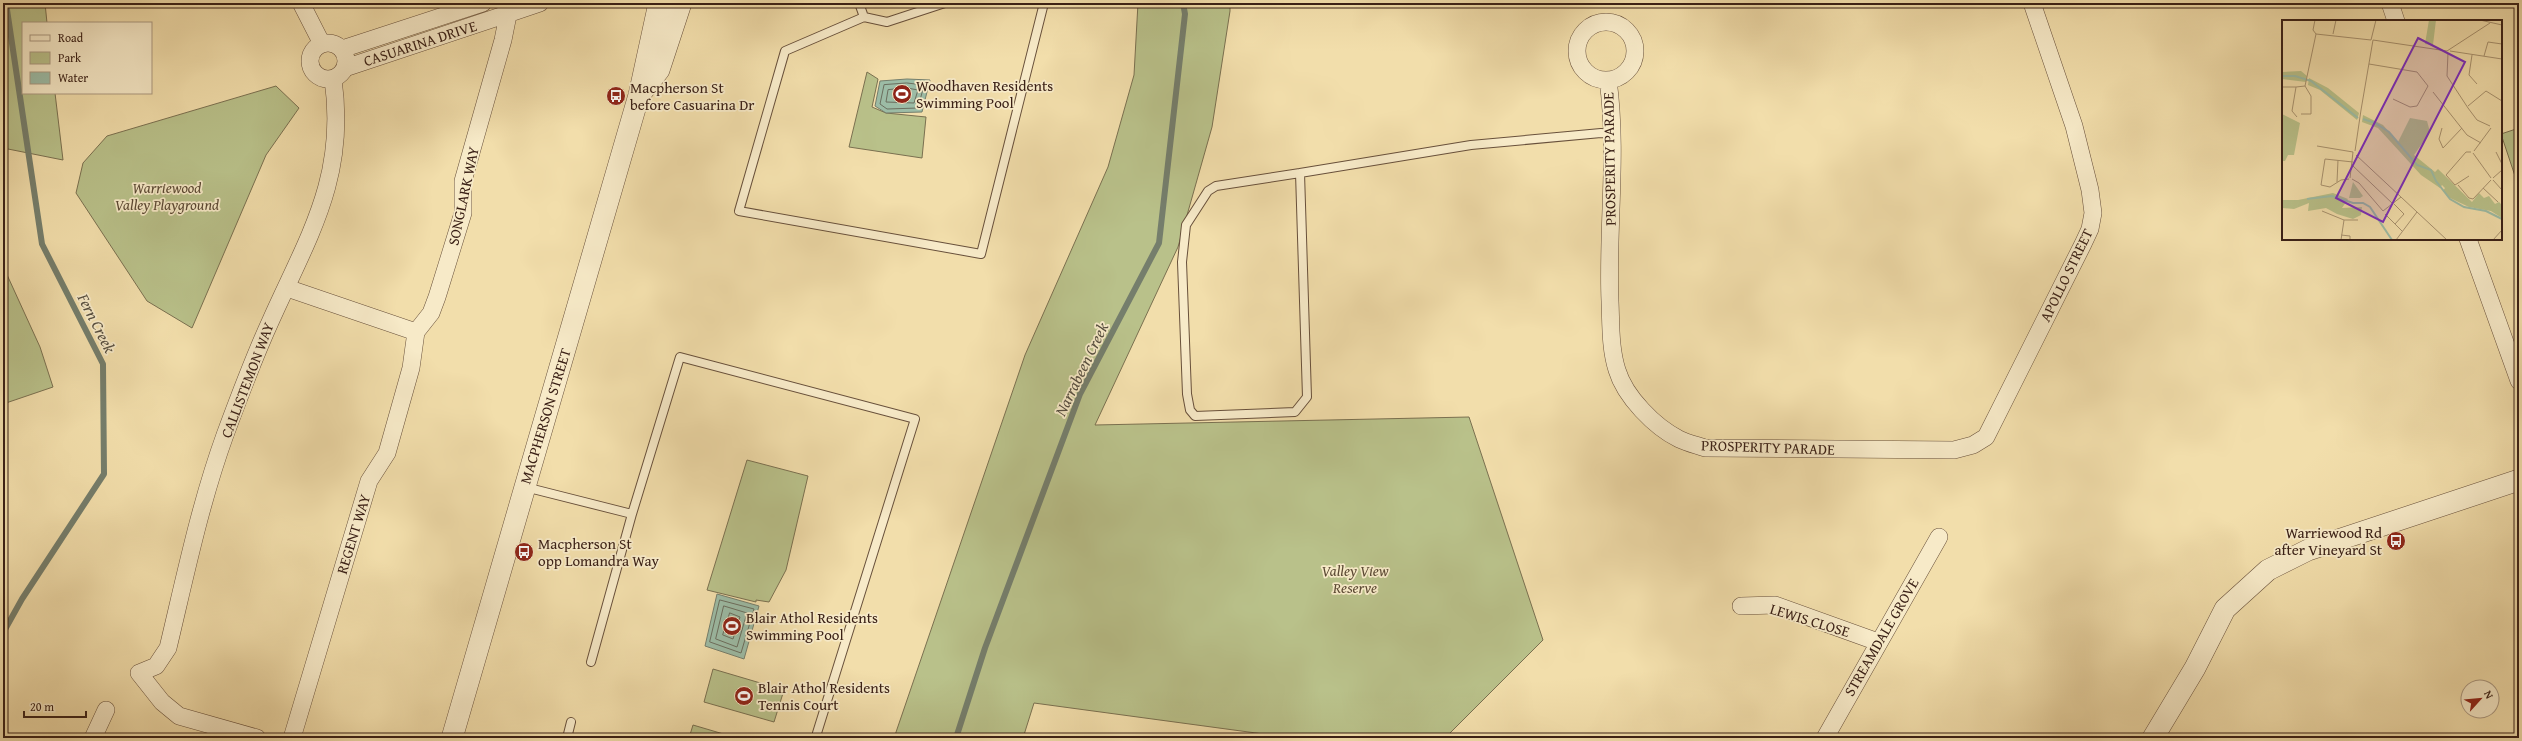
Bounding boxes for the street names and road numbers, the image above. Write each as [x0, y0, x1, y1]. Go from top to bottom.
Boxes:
street label: CASUARINA DRIVE [361, 15, 480, 71]
street label: PROSPERITY PARADE [1597, 92, 1621, 226]
street label: SONGLARK WAY [442, 145, 484, 247]
street label: APOLLO STREET [2034, 224, 2098, 325]
street label: CALLISTEMON WAY [215, 319, 279, 441]
street label: MACPHERSON STREET [514, 345, 576, 487]
street label: PROSPERITY PARADE [1701, 434, 1835, 460]
street label: REGENT WAY [331, 491, 375, 577]
street label: STREAMDALE GROVE [1839, 574, 1924, 700]
street label: LEWIS CLOSE [1768, 598, 1853, 642]

